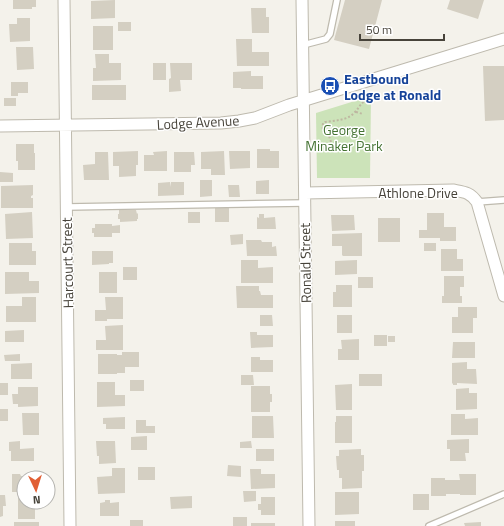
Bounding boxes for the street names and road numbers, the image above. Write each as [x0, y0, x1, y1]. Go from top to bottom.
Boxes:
street label: Lodge Avenue [156, 109, 240, 135]
street label: Athlone Drive [378, 182, 458, 203]
street label: Harcourt Street [56, 217, 78, 309]
street label: Ronald Street [294, 223, 316, 303]

